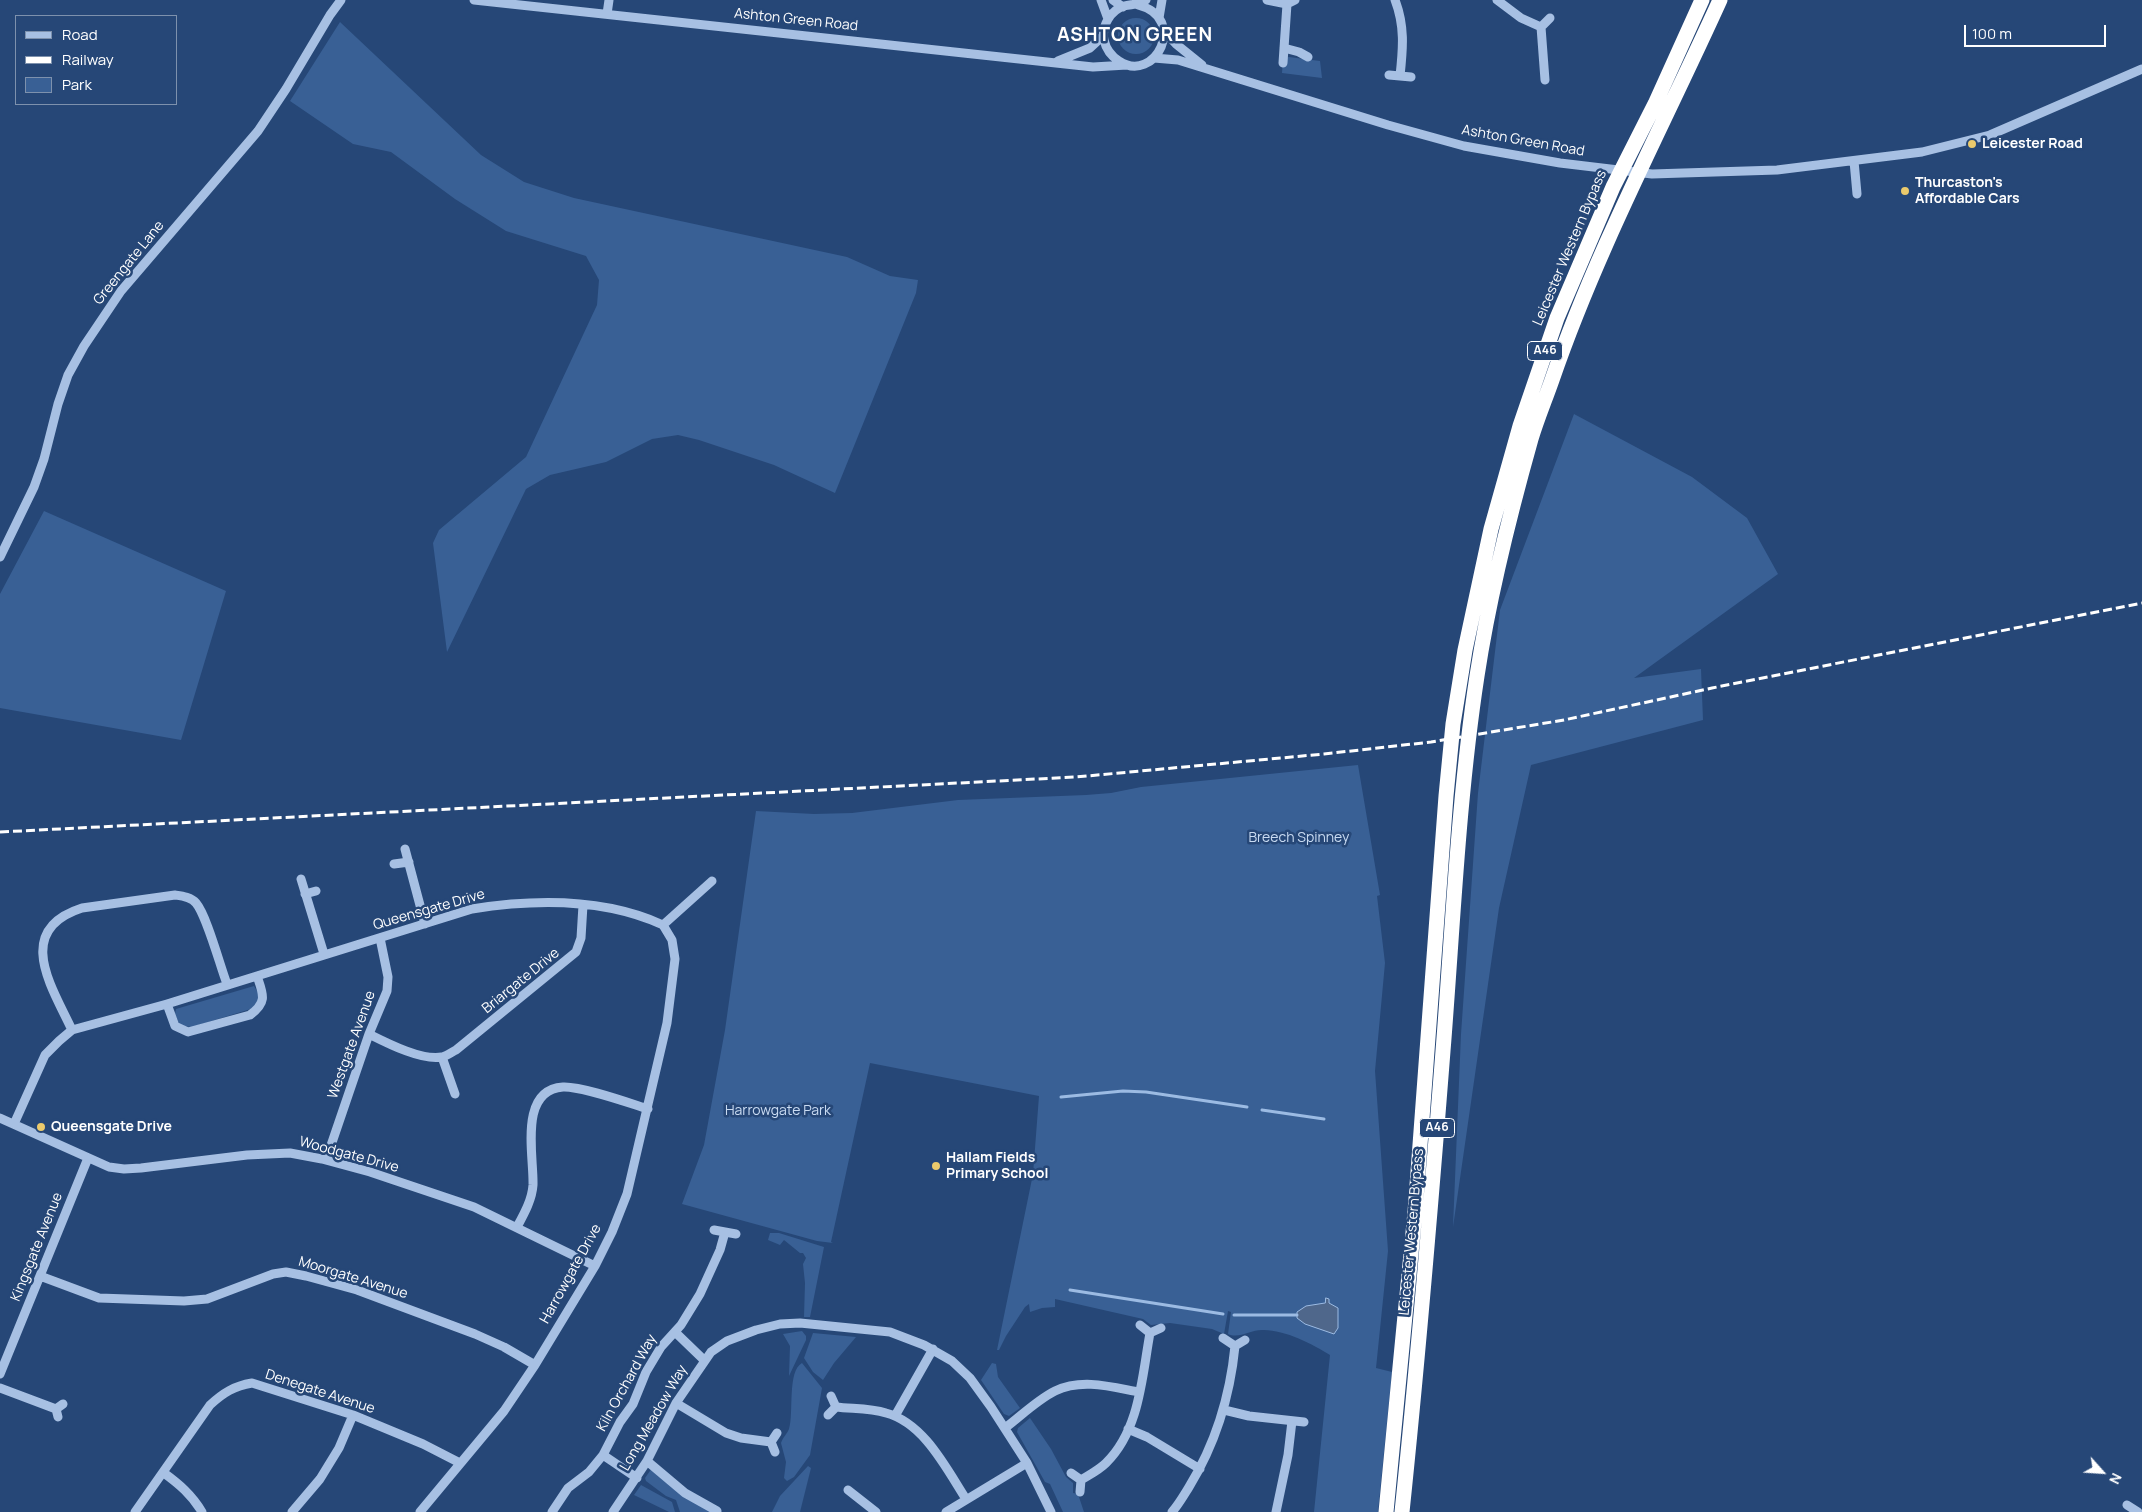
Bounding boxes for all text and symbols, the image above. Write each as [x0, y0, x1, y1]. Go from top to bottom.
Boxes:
street label: Ashton Green Road [733, 5, 859, 35]
legend [15, 15, 178, 105]
scale bar [1967, 15, 2110, 47]
text: 100 m [1972, 23, 2012, 44]
text: Road [62, 24, 98, 45]
district label: ASHTON GREEN [1055, 25, 1215, 47]
text: Railway [62, 49, 114, 70]
text: Park [62, 74, 92, 95]
street label: Ashton Green Road [1460, 122, 1586, 160]
place label: Leicester Road [1982, 136, 2083, 152]
marker: Leicester Road [1966, 138, 1978, 150]
street label: Leicester Western Bypass [1530, 168, 1610, 328]
place label: Thurcaston's Affordable Cars [1915, 175, 2020, 208]
marker: Thurcaston's Affordable Cars [1899, 185, 1911, 197]
street label: Greengate Lane [90, 218, 168, 308]
road number: A46 [1528, 342, 1562, 361]
park label: Breech Spinney [1249, 830, 1349, 846]
street label: Queensgate Drive [371, 886, 487, 934]
street label: Briargate Drive [479, 945, 563, 1017]
street label: Westgate Avenue [325, 989, 379, 1101]
park label: Harrowgate Park [725, 1103, 831, 1119]
road number: A46 [1420, 1118, 1454, 1138]
place label: Queensgate Drive [51, 1119, 172, 1135]
marker: Queensgate Drive [35, 1121, 47, 1133]
street label: Woodgate Drive [297, 1134, 401, 1176]
street label: Leicester Western Bypass [1396, 1148, 1428, 1316]
place label: Hallam Fields Primary School [946, 1150, 1048, 1182]
marker: Hallam Fields Primary School [930, 1160, 942, 1172]
street label: Kingsgate Avenue [8, 1190, 66, 1304]
street label: Harrowgate Drive [537, 1221, 605, 1327]
street label: Moorgate Avenue [296, 1253, 410, 1303]
street label: Kiln Orchard Way [593, 1332, 661, 1434]
street label: Long Meadow Way [617, 1362, 691, 1474]
street label: Denegate Avenue [263, 1366, 377, 1418]
north arrow [2077, 1447, 2127, 1497]
text: N [2105, 1470, 2127, 1487]

